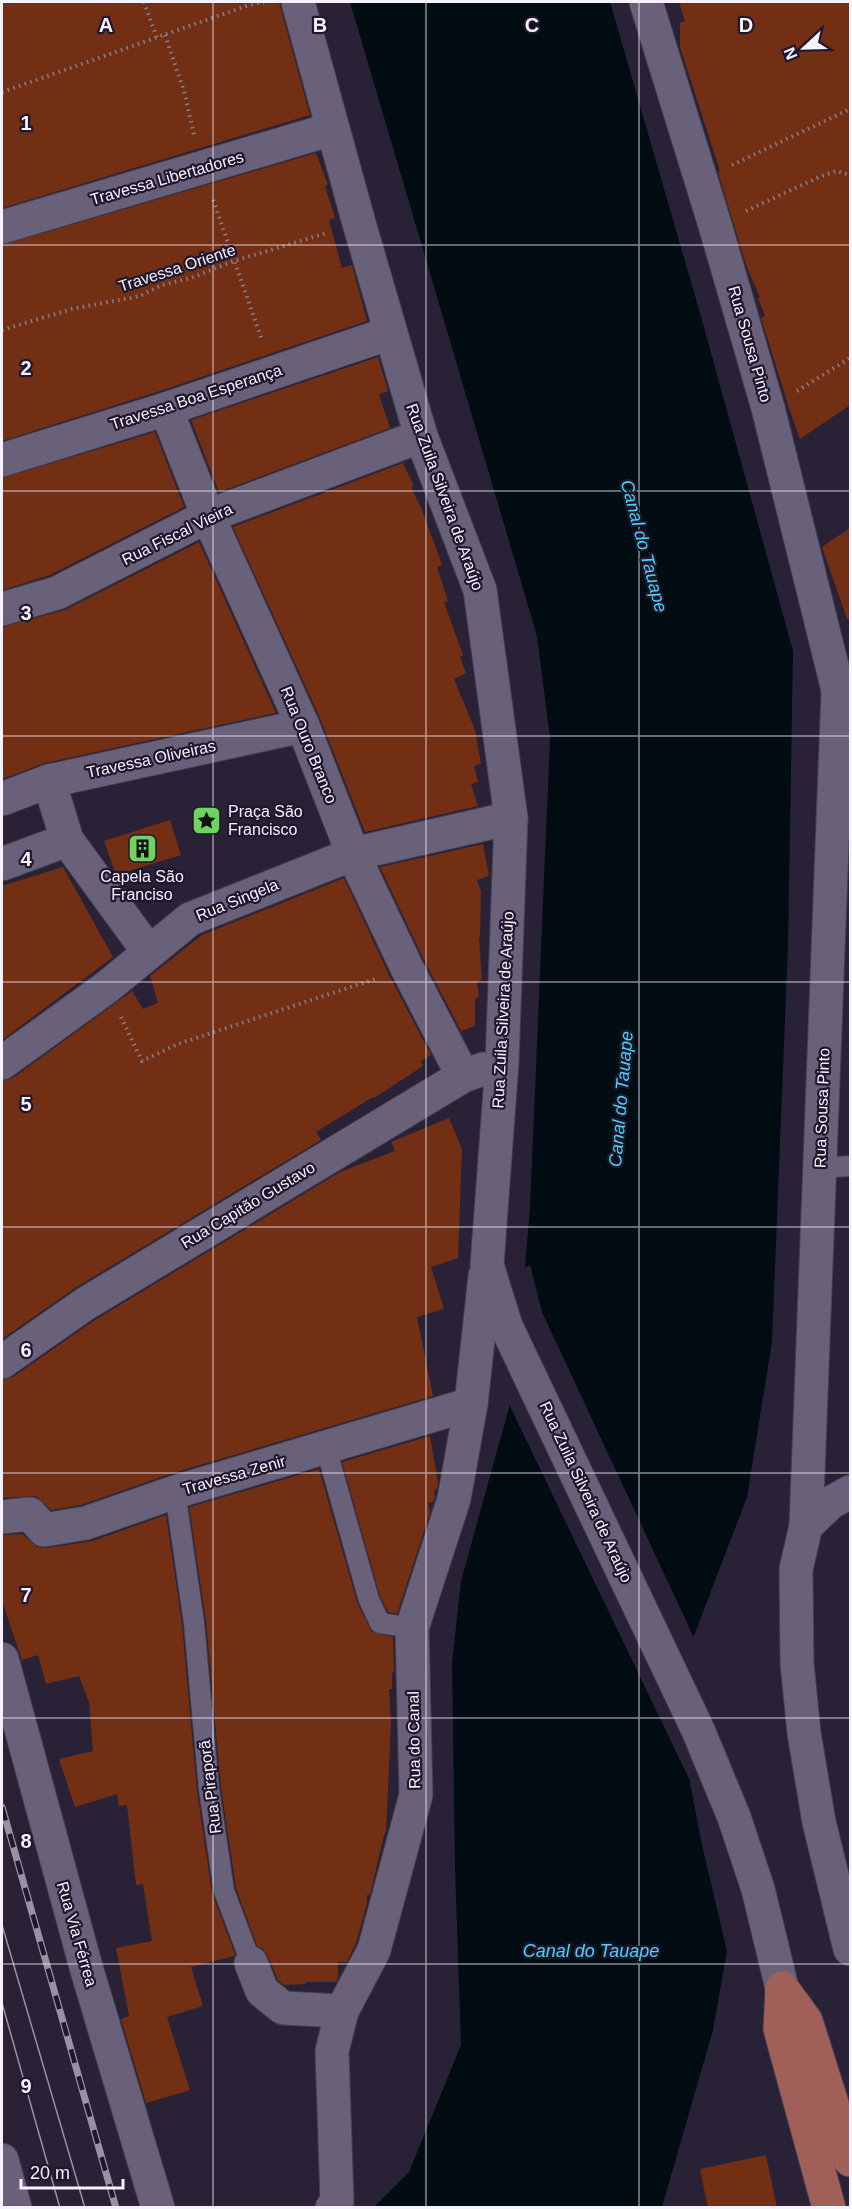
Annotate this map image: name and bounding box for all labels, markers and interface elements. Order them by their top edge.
text: A [99,14,113,36]
text: B [313,14,327,36]
text: C [525,14,539,36]
text: D [739,14,753,36]
north arrow [774,18,834,78]
text: N [781,45,801,62]
text: 1 [20,112,32,134]
street label: Travessa Libertadores [88,148,246,208]
street label: Travessa Oriente [116,241,238,295]
street label: Rua Sousa Pinto [725,284,775,404]
text: 2 [20,357,32,379]
street label: Travessa Boa Esperança [108,361,284,433]
street label: Rua Zuila Silveira de Araújo [403,401,487,593]
water label: Canal do Tauape [617,478,671,614]
street label: Rua Fiscal Vieira [119,500,235,568]
text: 3 [20,602,32,624]
street label: Rua Ouro Branco [278,684,340,806]
street label: Travessa Oliveiras [85,737,217,781]
place label: Praça São Francisco [228,803,303,838]
place icon: Praça São Francisco [191,804,223,836]
building icon: Capela São Franciso [126,832,158,864]
text: 4 [20,848,32,870]
place label: Capela São Franciso [100,868,184,903]
street label: Rua Singela [193,876,281,924]
street label: Rua Zuila Silveira de Araújo [489,911,517,1109]
water label: Canal do Tauape [605,1030,637,1168]
street label: Rua Sousa Pinto [811,1048,833,1168]
text: 5 [20,1093,32,1115]
street label: Rua Capitão Gustavo [178,1158,318,1252]
text: 6 [20,1339,32,1361]
street label: Rua Zuila Silveira de Araújo [537,1399,635,1585]
street label: Travessa Zenir [181,1452,288,1498]
text: 7 [20,1584,32,1606]
street label: Rua do Canal [405,1691,423,1789]
street label: Rua Piraporã [196,1739,224,1835]
text: 8 [20,1830,32,1852]
street label: Rua Via Férrea [54,1880,100,1988]
water label: Canal do Tauape [523,1941,659,1961]
text: 9 [20,2075,32,2097]
scale bar [21,2152,123,2190]
text: 20 m [30,2163,70,2183]

